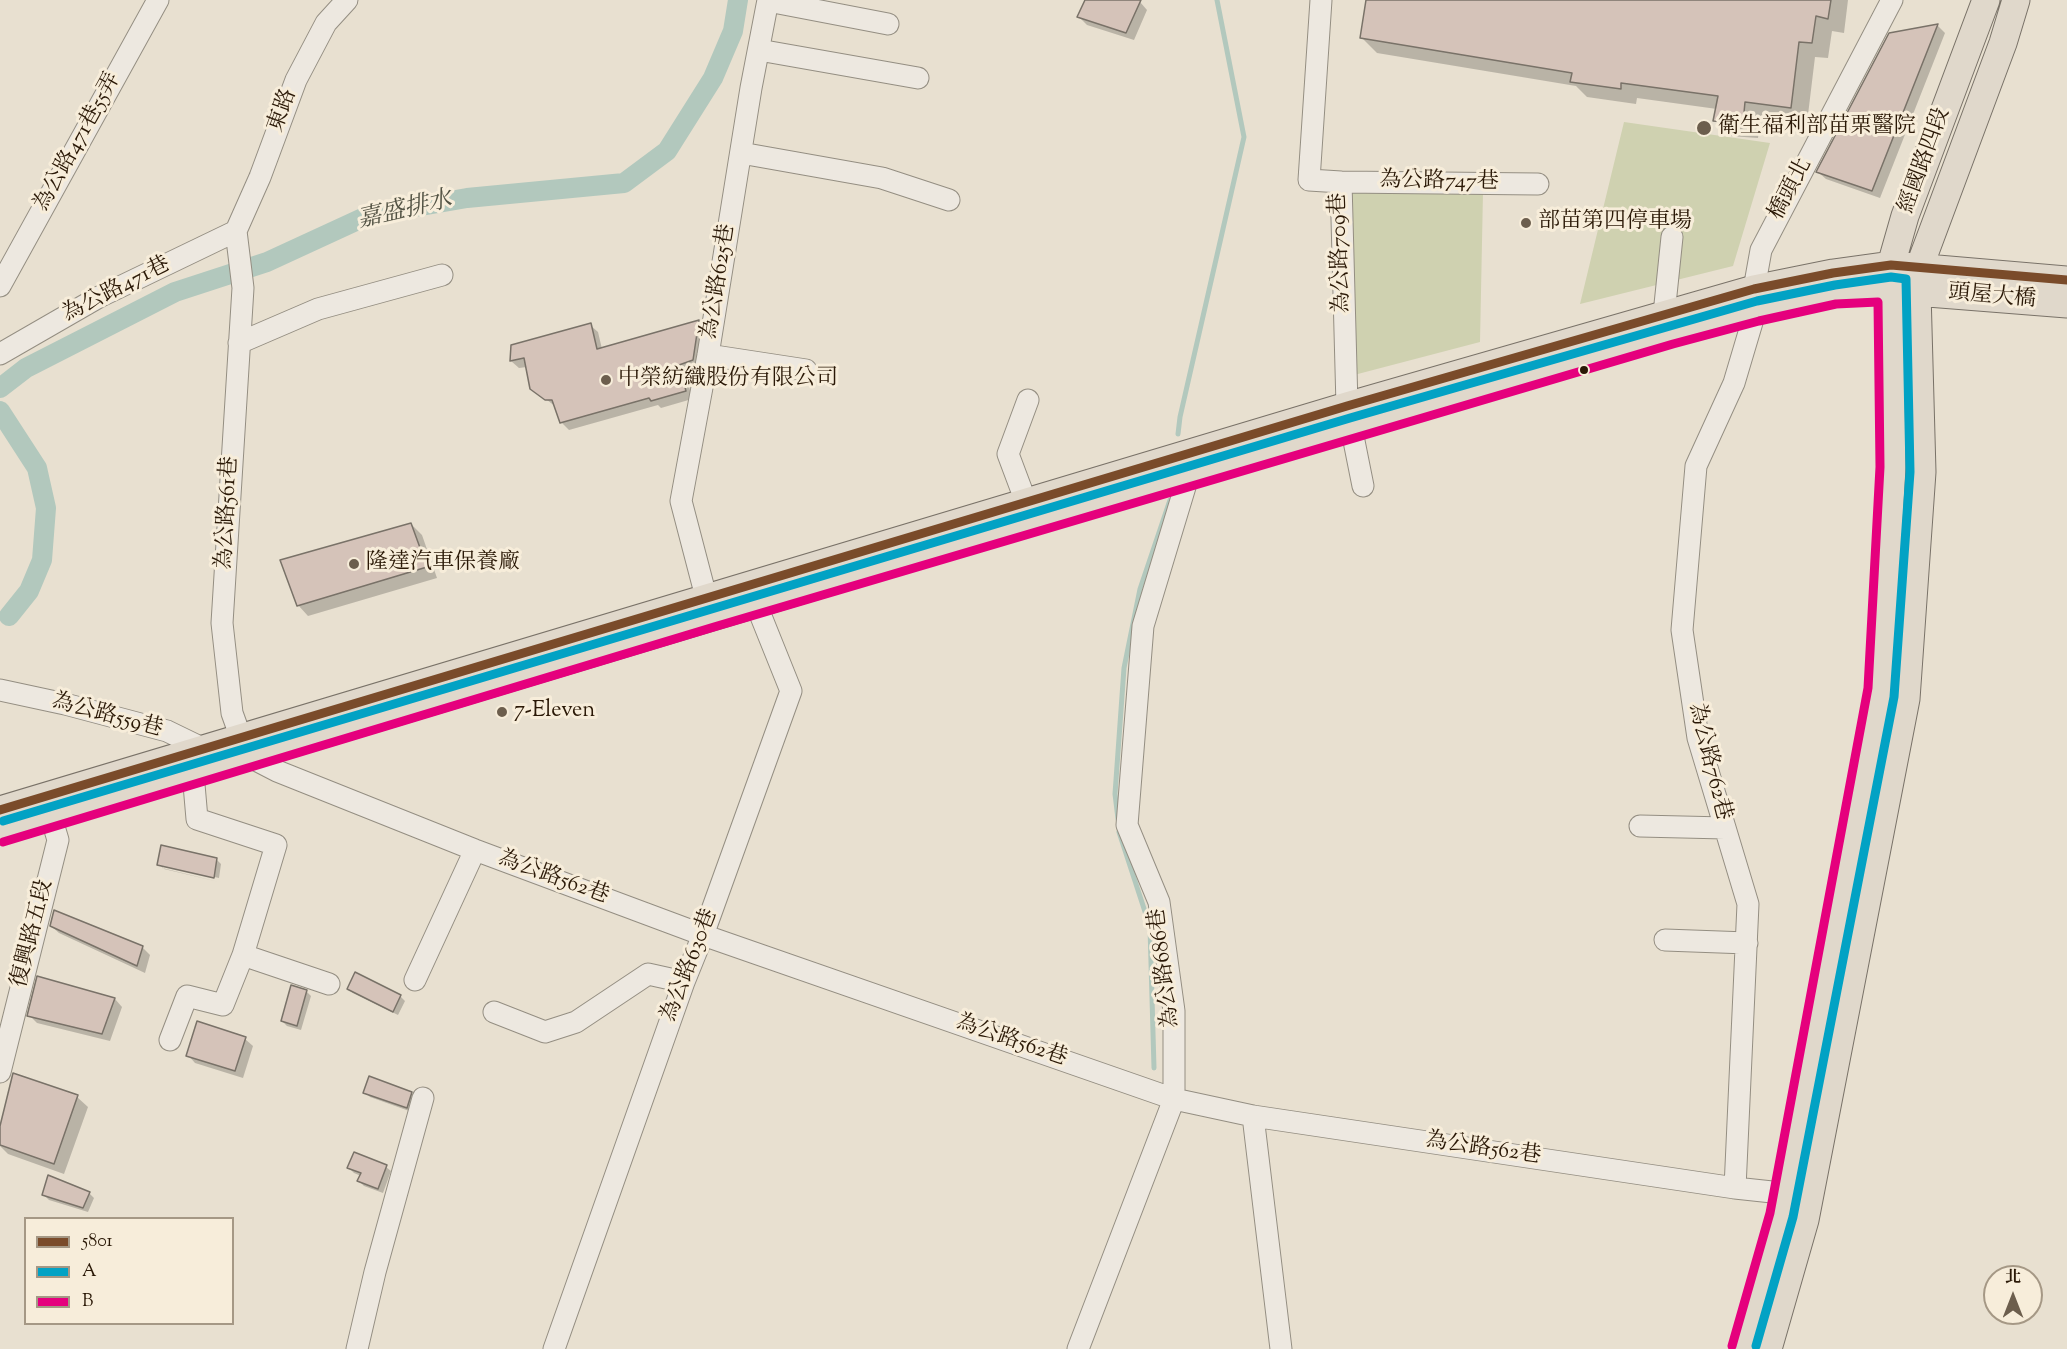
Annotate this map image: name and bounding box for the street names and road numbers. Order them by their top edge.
street label: 為公路471巷55弄 [30,69,128,217]
street label: 東路 [264,86,304,136]
street label: 經國路四段 [1895,105,1957,217]
street label: 橋頭北 [1765,155,1819,225]
street label: 為公路747巷 [1379,169,1499,197]
street label: 為公路709巷 [1327,192,1357,314]
street label: 為公路625巷 [698,222,742,342]
street label: 為公路471巷 [59,253,175,329]
street label: 頭屋大橋 [1947,281,2037,315]
street label: 為公路561巷 [213,456,245,570]
street label: 為公路559巷 [49,690,165,744]
street label: 為公路762巷 [1681,701,1735,823]
street label: 為公路562巷 [494,847,612,911]
street label: 復興路五段 [8,877,60,991]
street label: 為公路630巷 [657,906,725,1026]
street label: 為公路686巷 [1146,906,1186,1030]
street label: 為公路562巷 [952,1011,1070,1073]
street label: 為公路562巷 [1423,1129,1543,1171]

